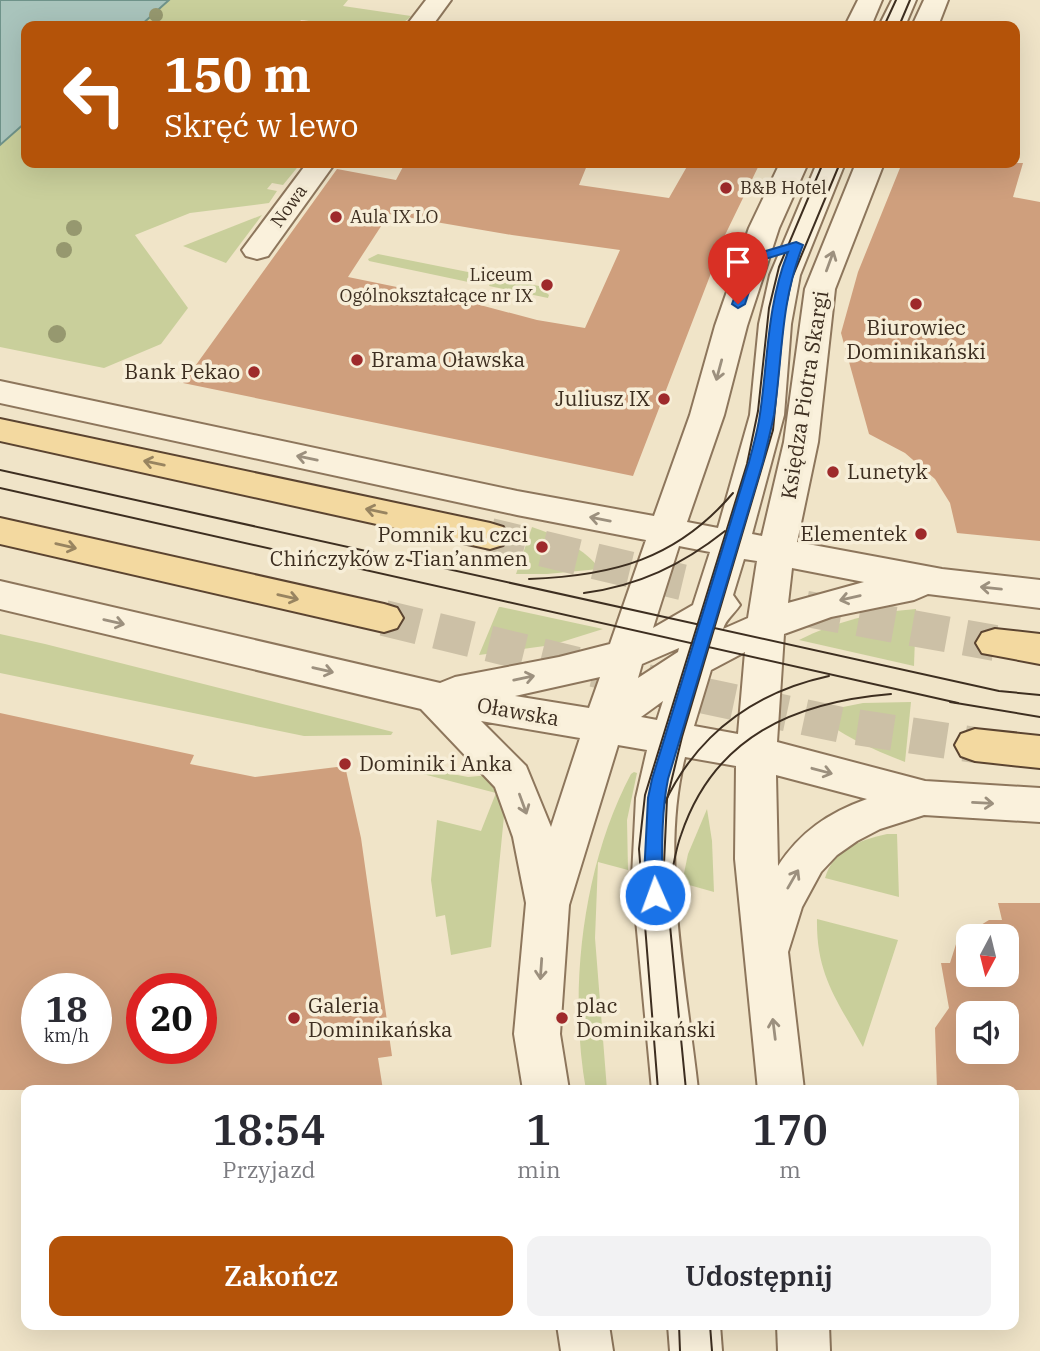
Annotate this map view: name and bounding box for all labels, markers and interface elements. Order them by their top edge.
text: 150 m [164,42,311,105]
icon: left [49,49,140,140]
text: Skręć w lewo [164,104,359,146]
place label: B&B Hotel [740,176,827,199]
street label: Nowa [265,180,312,232]
marker: B&B Hotel [718,180,734,196]
place label: Aula IX LO [350,205,438,228]
marker: Aula IX LO [328,209,344,225]
pin [708,232,768,304]
icon: arrive [719,243,757,281]
one-way arrow [825,251,837,273]
place label: Liceum Ogólnokształcące nr IX [340,263,533,307]
marker: Liceum Ogólnokształcące nr IX [539,277,555,293]
street label: Księdza Piotra Skargi [774,288,834,501]
marker: Biurowiec Dominikański [908,296,924,312]
place label: Biurowiec Dominikański [846,313,986,365]
place label: Brama Oławska [371,345,525,373]
marker: Brama Oławska [349,352,365,368]
place label: Bank Pekao [124,357,240,385]
one-way arrow [712,359,725,381]
marker: Bank Pekao [246,364,262,380]
place label: Juliusz IX [555,384,650,412]
marker: Juliusz IX [656,391,672,407]
one-way arrow [296,450,319,464]
one-way arrow [143,456,166,469]
place label: Lunetyk [847,457,929,485]
marker: Lunetyk [825,464,841,480]
one-way arrow [365,504,388,518]
one-way arrow [589,512,612,525]
place label: Elementek [800,519,908,547]
place label: Pomnik ku czci Chińczyków z Tian’anmen [270,520,528,572]
marker: Elementek [913,526,929,542]
marker: Pomnik ku czci Chińczyków z Tian’anmen [534,539,550,555]
one-way arrow [55,541,77,554]
one-way arrow [980,581,1003,594]
one-way arrow [276,591,299,604]
one-way arrow [840,592,862,605]
one-way arrow [102,616,125,629]
one-way arrow [311,664,334,678]
one-way arrow [512,671,535,685]
street label: Oławska [475,690,562,732]
place label: Dominik i Anka [359,749,513,777]
marker: Dominik i Anka [337,756,353,772]
one-way arrow [810,765,833,778]
one-way arrow [518,793,530,815]
one-way arrow [971,797,993,810]
position arrow [618,858,692,932]
one-way arrow [786,870,800,890]
north arrow [956,924,1018,987]
map controls [956,924,1019,1064]
one-way arrow [535,957,548,980]
speed limit sign: 20 [126,973,217,1064]
text: 18 [45,986,88,1032]
place label: Galeria Dominikańska [308,991,452,1043]
place label: plac Dominikański [576,991,716,1043]
button: sound [956,1001,1019,1064]
marker: Galeria Dominikańska [286,1010,302,1026]
marker: plac Dominikański [554,1010,570,1026]
one-way arrow [767,1018,780,1041]
text: km/h [44,1024,89,1047]
text: 18:54 [212,1102,326,1157]
text: 1 [526,1102,551,1157]
text: 170 [752,1102,828,1157]
text: Przyjazd [222,1154,316,1184]
text: min [517,1154,561,1184]
text: m [779,1154,801,1184]
button: Zakończ [49,1236,513,1316]
button: Udostępnij [527,1236,991,1316]

